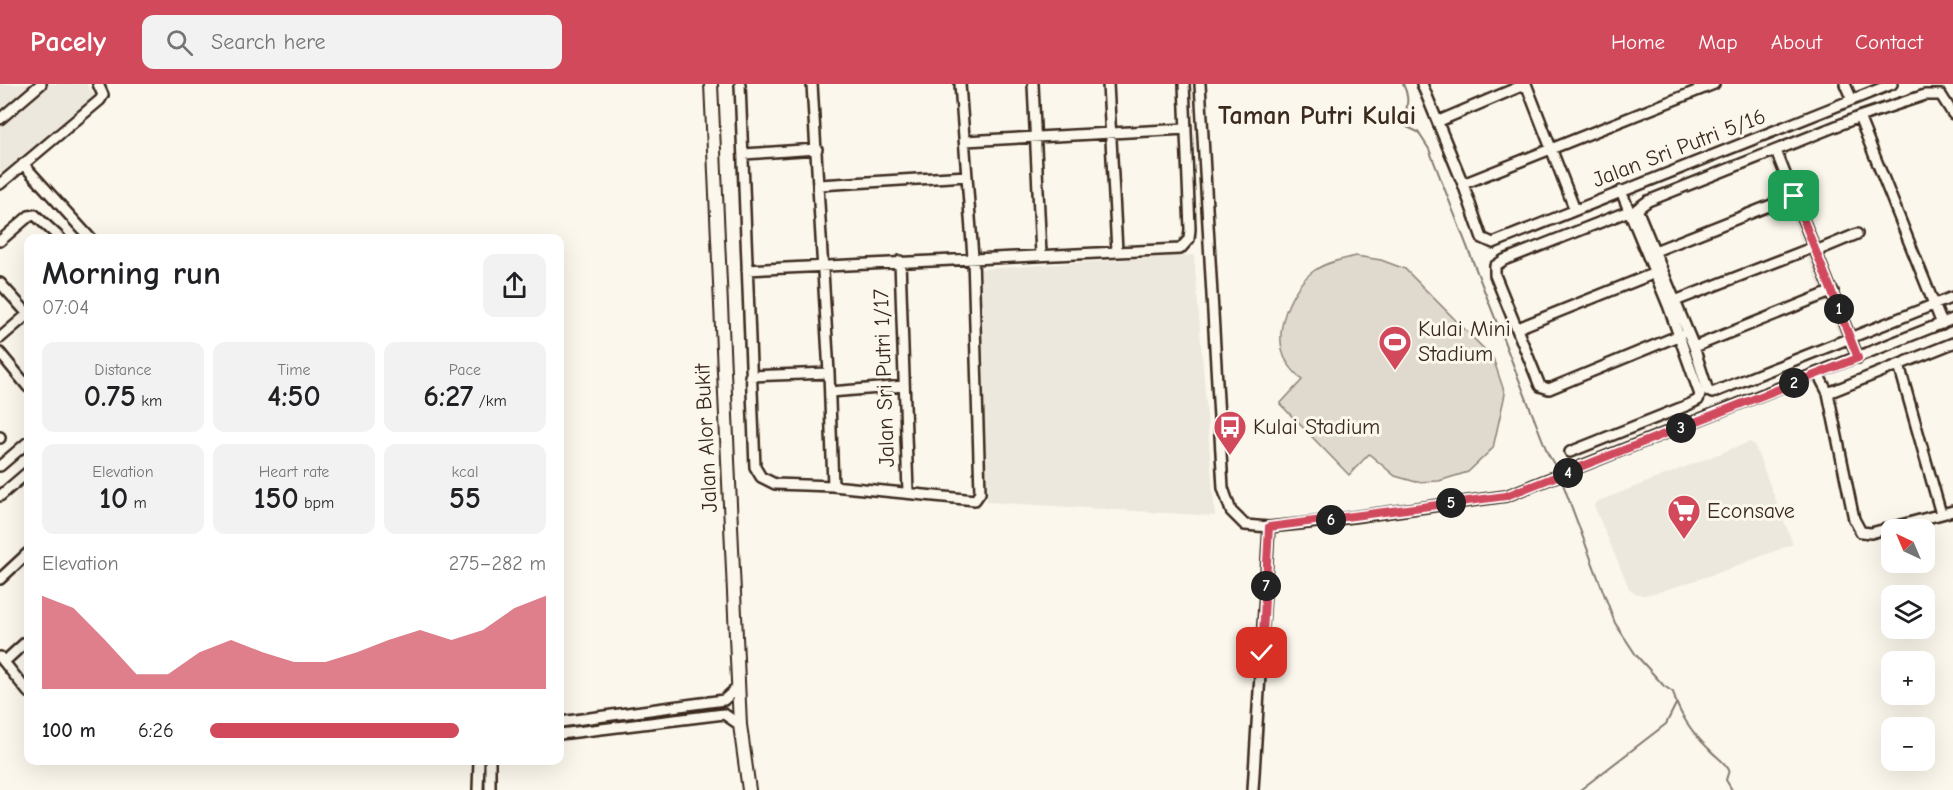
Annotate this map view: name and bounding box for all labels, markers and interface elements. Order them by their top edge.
search box [142,15,562,69]
text: Pacely [30,26,106,58]
icon: search [163,26,196,59]
text: Search here [211,29,326,55]
text: Home [1611,30,1665,54]
text: Map [1698,30,1738,54]
text: About [1771,30,1822,54]
text: Contact [1855,30,1923,54]
district label: Taman Putri Kulai [1218,101,1416,131]
street label: Jalan Sri Putri 5/16 [1589,103,1769,193]
pin [1768,170,1819,221]
icon: arrive [1777,179,1810,212]
text: Morning run [42,254,221,292]
button: share [483,254,546,317]
street label: Jalan Sri Putri 1/17 [868,288,900,468]
pin: 1 [1824,294,1854,324]
text: 07:04 [42,296,89,319]
text: 1 [1836,300,1842,318]
place label: Kulai Mini Stadium [1418,316,1511,367]
sports icon: Kulai Mini Stadium [1377,324,1413,371]
text: Distance [94,361,152,379]
text: Time [277,361,311,379]
text: Pace [449,361,481,379]
street label: Jalan Alor Bukit [689,362,723,513]
pin: 2 [1779,368,1809,398]
text: 2 [1790,374,1798,392]
text: 0.75 [84,379,136,414]
text: 4:50 [267,379,321,414]
text: 6:27 [423,379,473,414]
text: km [136,392,162,410]
text: /km [473,392,507,410]
bus stop icon: Kulai Stadium [1212,409,1248,456]
pin: 3 [1666,413,1696,443]
place label: Kulai Stadium [1253,414,1380,440]
text: 3 [1677,419,1685,437]
pin: 4 [1553,458,1583,488]
text: Elevation [92,463,154,481]
text: Heart rate [259,463,329,481]
text: kcal [452,463,478,481]
text: 4 [1564,464,1572,482]
text: 10 [99,481,128,516]
text: 150 [254,481,299,516]
text: 55 [449,481,481,516]
pin: 5 [1436,488,1466,518]
supermarket icon: Econsave [1666,493,1702,540]
text: m [128,494,147,512]
text: bpm [299,494,334,512]
text: 5 [1447,494,1455,512]
place label: Econsave [1707,498,1795,524]
pin: 6 [1316,505,1346,535]
text: 6 [1327,511,1335,529]
north arrow [1881,519,1935,573]
map controls [1881,519,1935,771]
text: Elevation [42,552,119,575]
text: 275–282 m [449,552,546,575]
pin: 7 [1251,571,1281,601]
text: 7 [1262,577,1270,595]
button: layers [1881,585,1935,639]
pin [1236,627,1287,678]
icon: check [1245,636,1278,669]
button: + [1881,651,1935,705]
button: − [1881,717,1935,771]
text: 100 m [42,719,96,742]
text: 6:26 [138,719,174,742]

